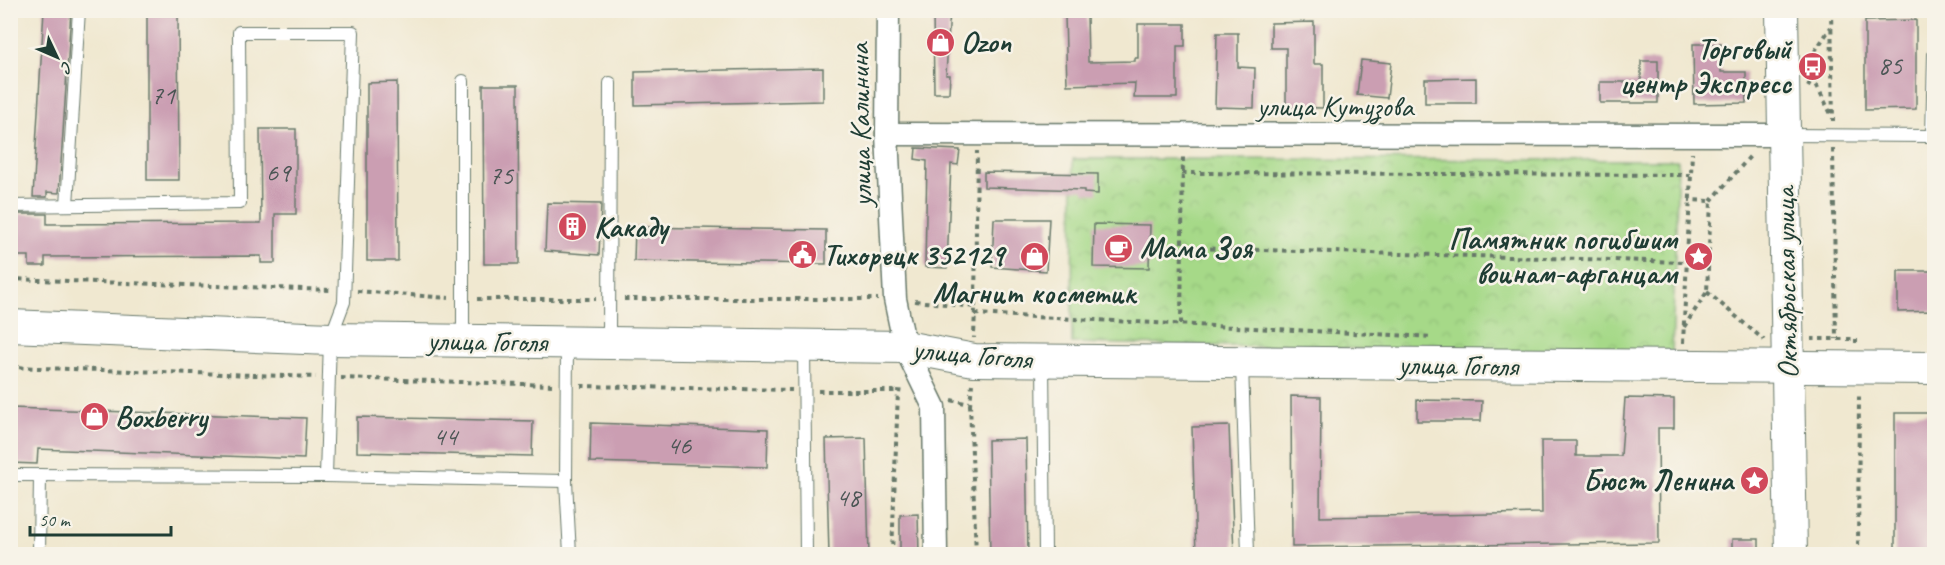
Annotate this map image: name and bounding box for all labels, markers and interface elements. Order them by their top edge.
place label: Ozon [961,23,1012,61]
shop icon: Ozon [924,26,956,58]
north arrow [27,27,87,87]
place label: Торговый центр Экспресс [1620,30,1793,102]
street label: улица Калинина [840,41,880,209]
house number: 85 [1878,48,1904,82]
bus stop icon: Торговый центр Экспресс [1796,50,1828,82]
text: С [56,57,77,78]
house number: 71 [151,78,177,112]
street label: улица Кутузова [1255,87,1415,125]
house number: 69 [266,155,292,189]
house number: 75 [489,158,515,192]
street label: Октябрьская улица [1765,184,1807,379]
place label: Какаду [594,208,670,246]
building icon: Какаду [557,211,589,243]
place label: Памятник погибшим воинам-афганцам [1449,220,1679,292]
place label: Мама Зоя [1140,229,1254,267]
cafe icon: Мама Зоя [1103,232,1135,264]
place label: Тихорецк 352129 [823,236,1008,274]
public building icon: Тихорецк 352129 [786,239,818,271]
shop icon: Магнит косметик [1018,240,1050,272]
place icon: Памятник погибшим воинам-афганцам [1682,240,1714,272]
place label: Магнит косметик [932,274,1138,312]
street label: улица Гоголя [425,321,550,361]
street label: улица Гоголя [909,330,1036,378]
street label: улица Гоголя [1396,345,1521,385]
place label: Boxberry [115,398,210,437]
shop icon: Boxberry [78,401,110,433]
house number: 44 [433,419,460,453]
house number: 46 [667,428,692,462]
place label: Бюст Ленина [1583,461,1736,499]
place icon: Бюст Ленина [1738,464,1770,496]
house number: 48 [836,480,863,514]
scale bar [30,499,171,537]
text: 50 m [39,509,72,531]

